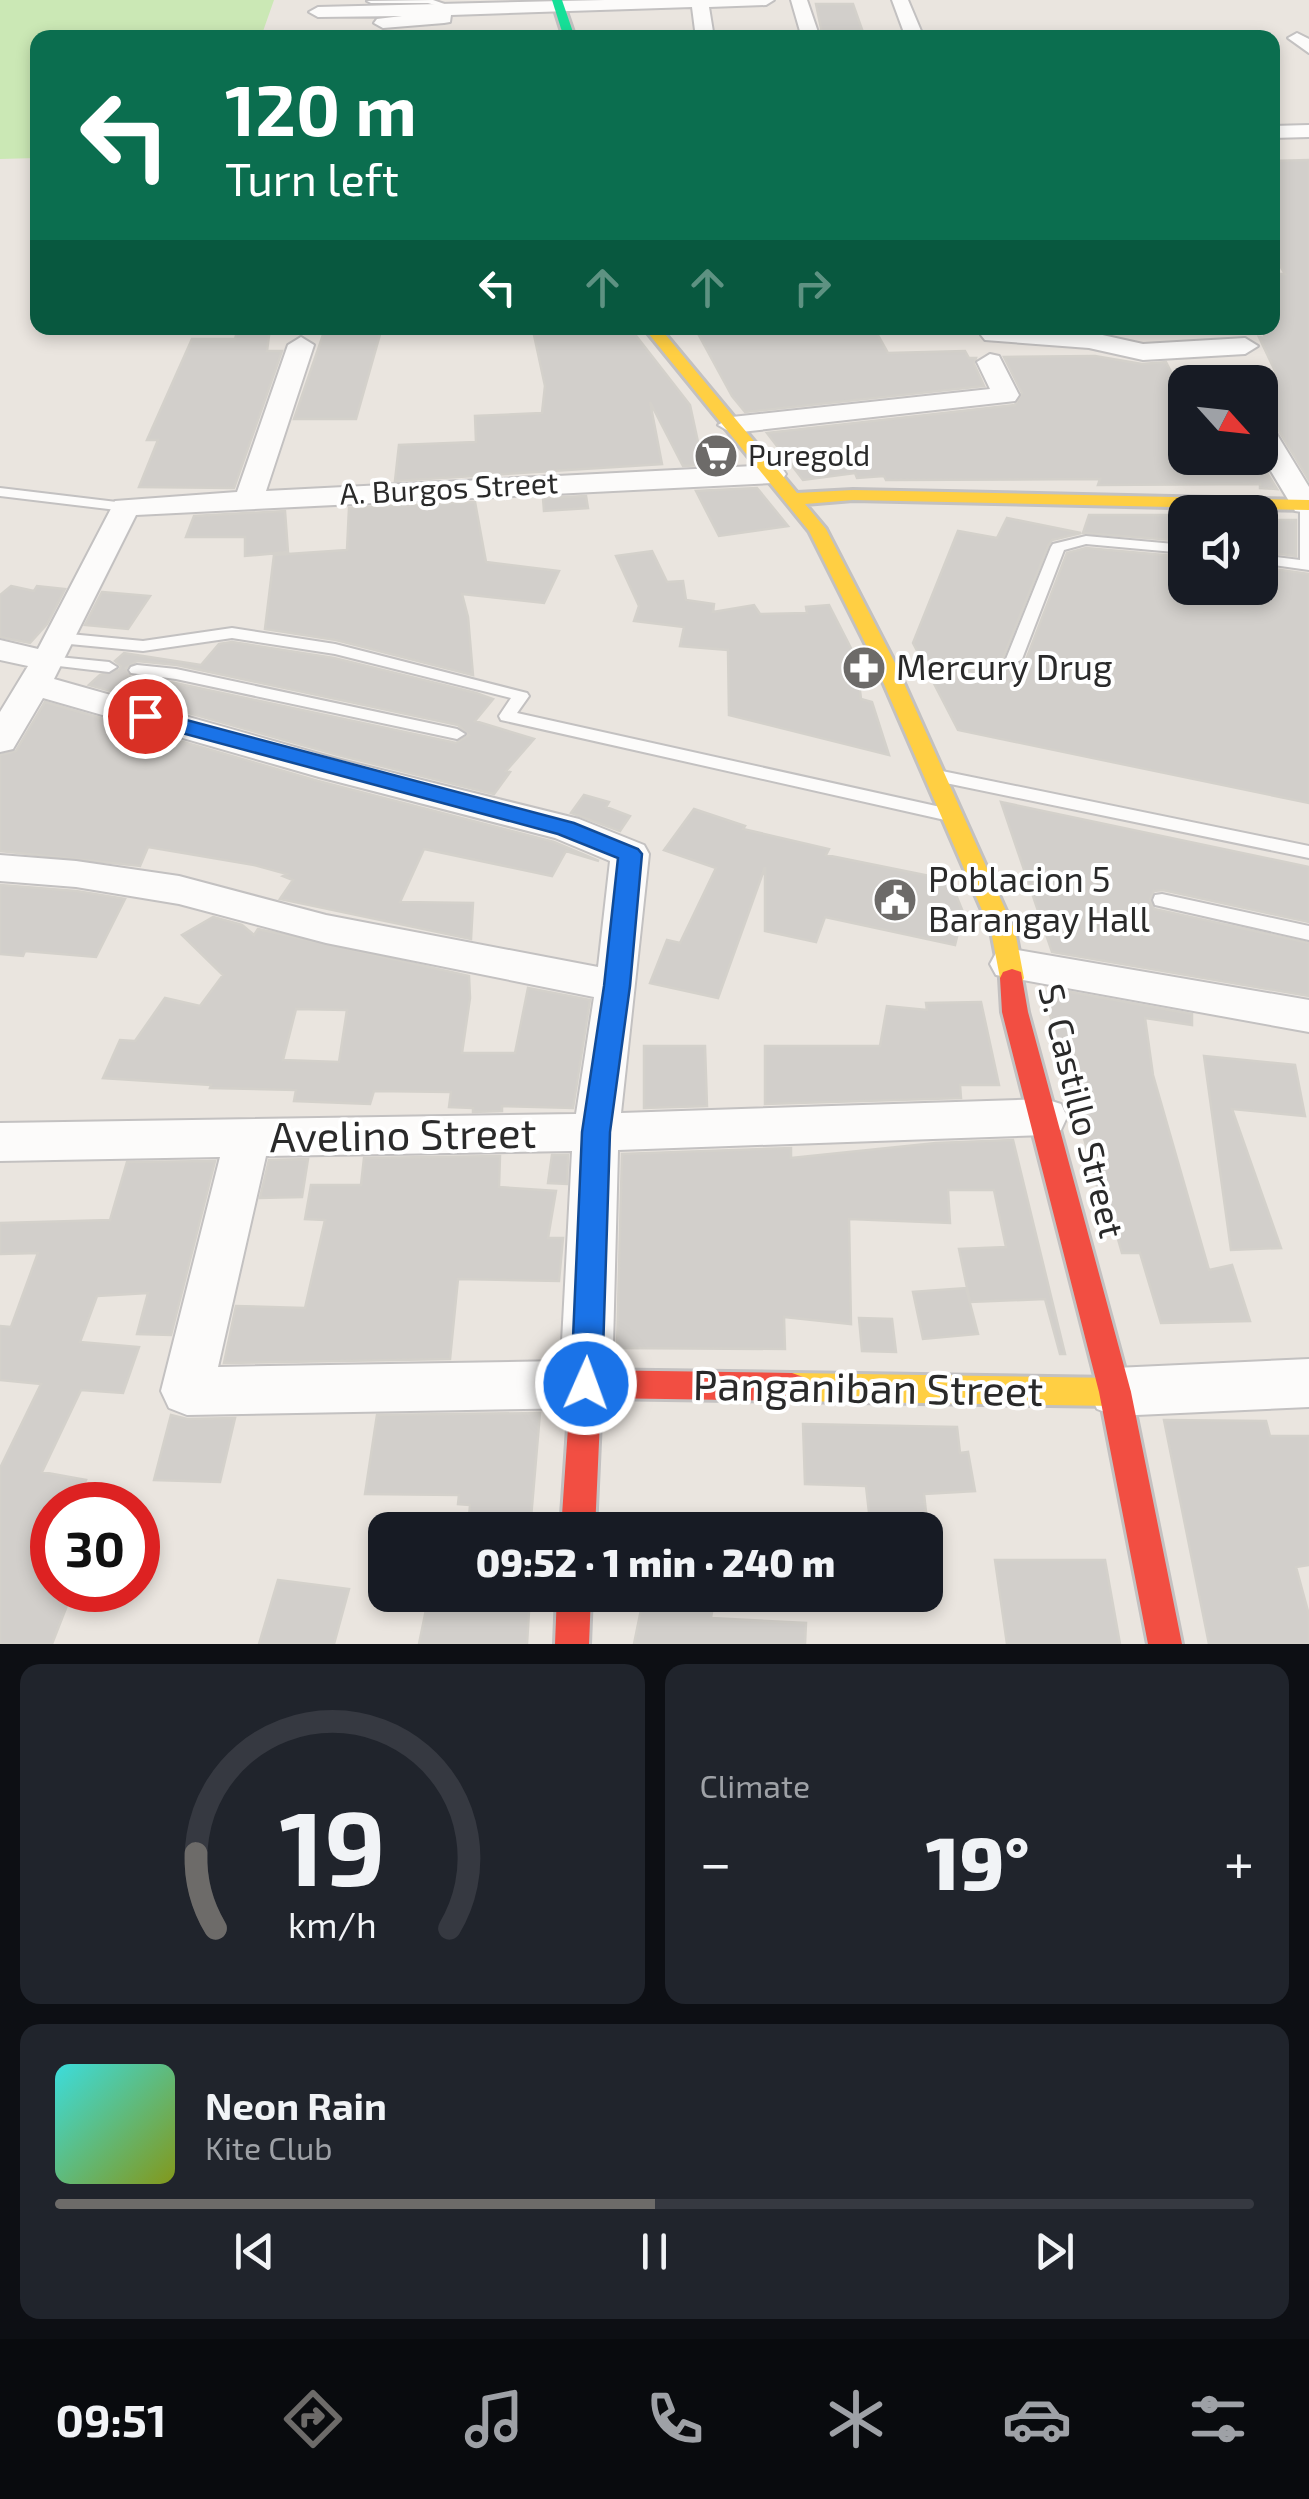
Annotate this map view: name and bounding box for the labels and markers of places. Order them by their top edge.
supermarket icon: Puregold [693,433,739,479]
place label: Puregold [748,436,870,472]
pharmacy icon: Mercury Drug [841,645,887,691]
place label: Mercury Drug [896,645,1112,687]
pin [103,674,188,759]
place label: Poblacion 5 Barangay Hall [928,857,1151,939]
public building icon: Poblacion 5 Barangay Hall [872,877,918,923]

